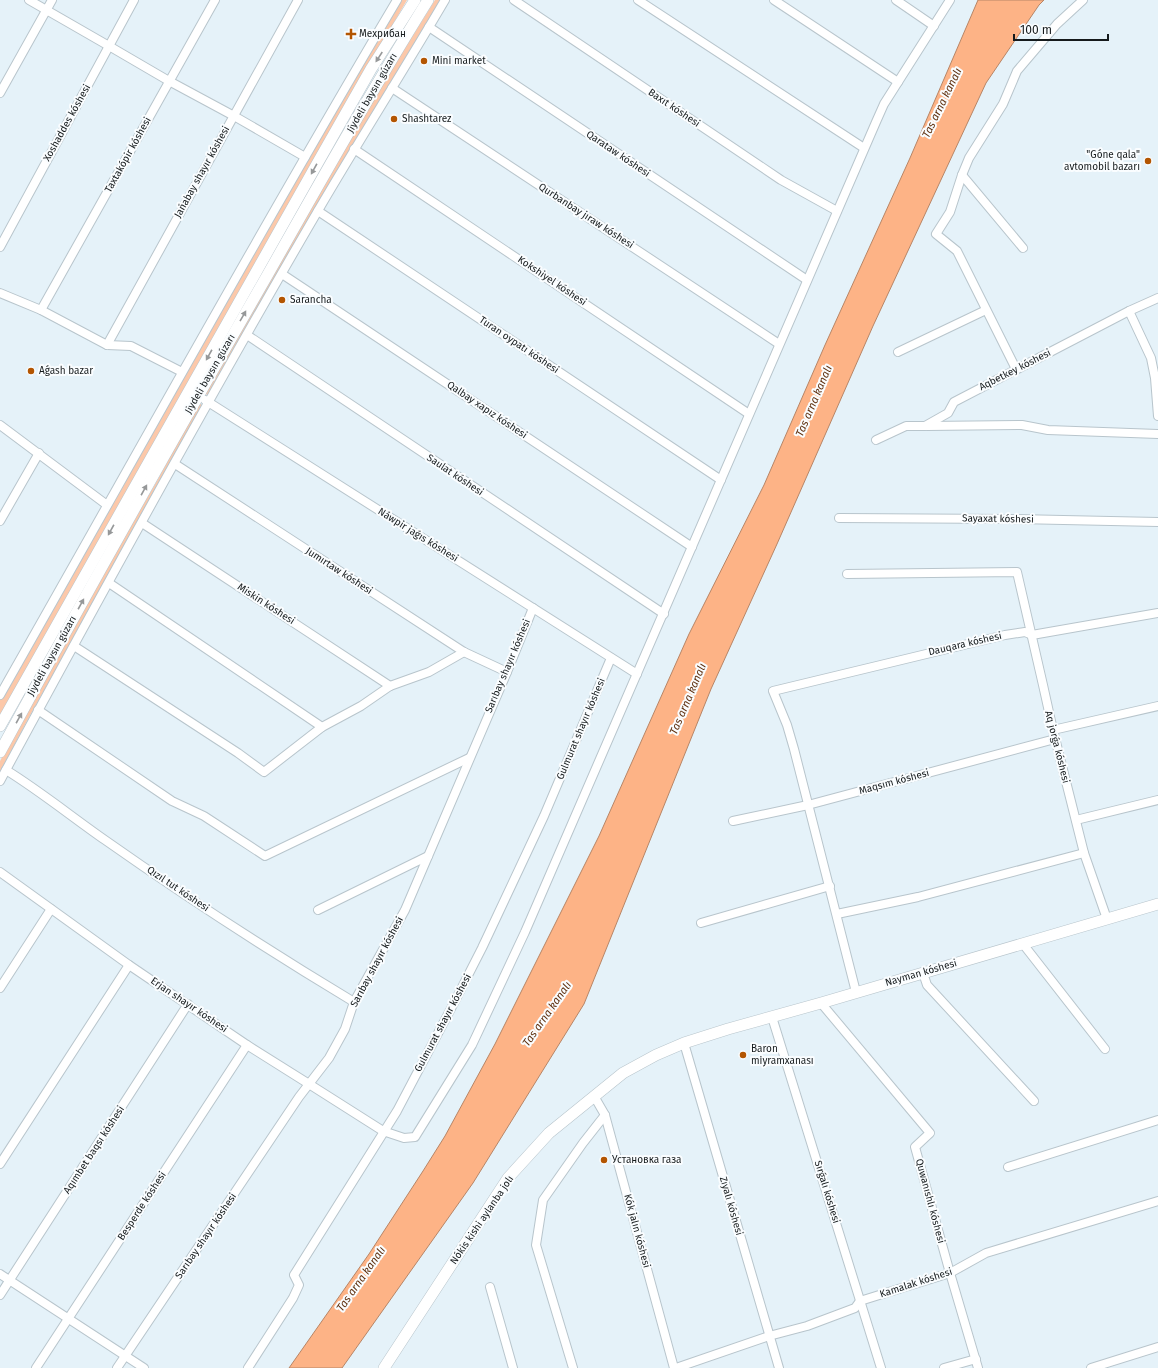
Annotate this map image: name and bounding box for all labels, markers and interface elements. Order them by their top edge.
scale bar [1014,16,1108,42]
text: 100 m [1020,23,1052,37]
place label: Мехрибан [359,28,406,40]
marker: Мехрибан [346,29,356,39]
street label: Jiydeli baysın gúzarı [343,51,400,135]
one-way arrow [375,51,383,62]
place label: Mini market [432,55,486,67]
marker: Mini market [419,56,429,66]
water label: Tas arna kanalı [919,66,965,140]
street label: Xoshaddes kóshesi [41,82,93,164]
street label: Baxıt kóshesi [646,86,702,130]
place label: Shashtarez [402,113,452,125]
marker: Shashtarez [389,114,399,124]
street label: Taxtakópir kóshesi [102,115,154,195]
street label: Jańabay shayır kóshesi [171,123,232,220]
street label: Qarataw kóshesi [584,128,652,180]
place label: "Góne qala" avtomobil bazarı [1064,149,1140,173]
marker: "Góne qala" avtomobil bazarı [1143,156,1153,166]
one-way arrow [310,163,317,175]
street label: Qurbanbay jıraw kóshesi [536,181,636,251]
street label: Kokshiyel kóshesi [515,254,589,309]
place label: Sarancha [290,294,332,306]
marker: Sarancha [277,295,287,305]
one-way arrow [240,310,247,322]
street label: Turan oypatı kóshesi [477,314,561,376]
street label: Jiydeli baysın gúzarı [181,332,238,416]
street label: Aqbetkey kóshesi [977,347,1053,393]
one-way arrow [205,349,212,361]
water label: Tas arna kanalı [793,363,835,439]
place label: Aǵash bazar [39,365,93,377]
marker: Aǵash bazar [26,366,36,376]
street label: Qalbay xapız kóshesi [445,379,529,441]
street label: Saulat kóshesi [424,452,486,498]
one-way arrow [141,484,148,496]
street label: Náwpir jaǵıs kóshesi [376,505,461,565]
street label: Sayaxat kóshesi [962,512,1034,526]
one-way arrow [107,524,114,536]
street label: Jumırtaw kóshesi [303,545,375,597]
street label: Miskin kóshesi [235,581,297,627]
one-way arrow [77,598,84,609]
street label: Jiydeli baysın gúzarı [24,613,79,698]
street label: Sarıbay shayır kóshesi [483,617,533,715]
street label: Dauqara kóshesi [927,630,1003,658]
water label: Tas arna kanalı [667,661,709,737]
street label: Gulmurat shayır kóshesi [554,676,608,782]
street label: Aq jorǵa kóshesi [1042,710,1072,785]
one-way arrow [15,712,22,724]
street label: Maqsım kóshesi [858,767,931,797]
street label: Qızıl tut kóshesi [145,864,212,914]
street label: Sarıbay shayır kóshesi [348,915,406,1009]
street label: Nayman kóshesi [884,957,958,989]
street label: Gulmurat shayır kóshesi [412,972,474,1074]
street label: Erjan shayır kóshesi [148,975,230,1035]
water label: Tas arna kanalı [520,979,574,1049]
place label: Baron miyramxanası [751,1043,814,1067]
marker: Baron miyramxanası [738,1050,748,1060]
street label: Aqımbet baqsı kóshesi [61,1104,127,1196]
place label: Установка газа [612,1154,682,1166]
marker: Установка газа [599,1155,609,1165]
street label: Quwanıshlı kóshesi [913,1157,947,1245]
street label: Sırǵalı kóshesi [812,1159,842,1225]
street label: Besperde kóshesi [115,1169,169,1243]
street label: Nókis kishi aylanba jolı [448,1173,516,1267]
street label: Zıyalı kóshesi [717,1175,745,1237]
street label: Sarıbay shayır kóshesi [173,1191,239,1281]
street label: Kók jalın kóshesi [621,1193,653,1269]
water label: Tas arna kanalı [334,1244,388,1314]
street label: Kamalak kóshesi [878,1266,954,1300]

